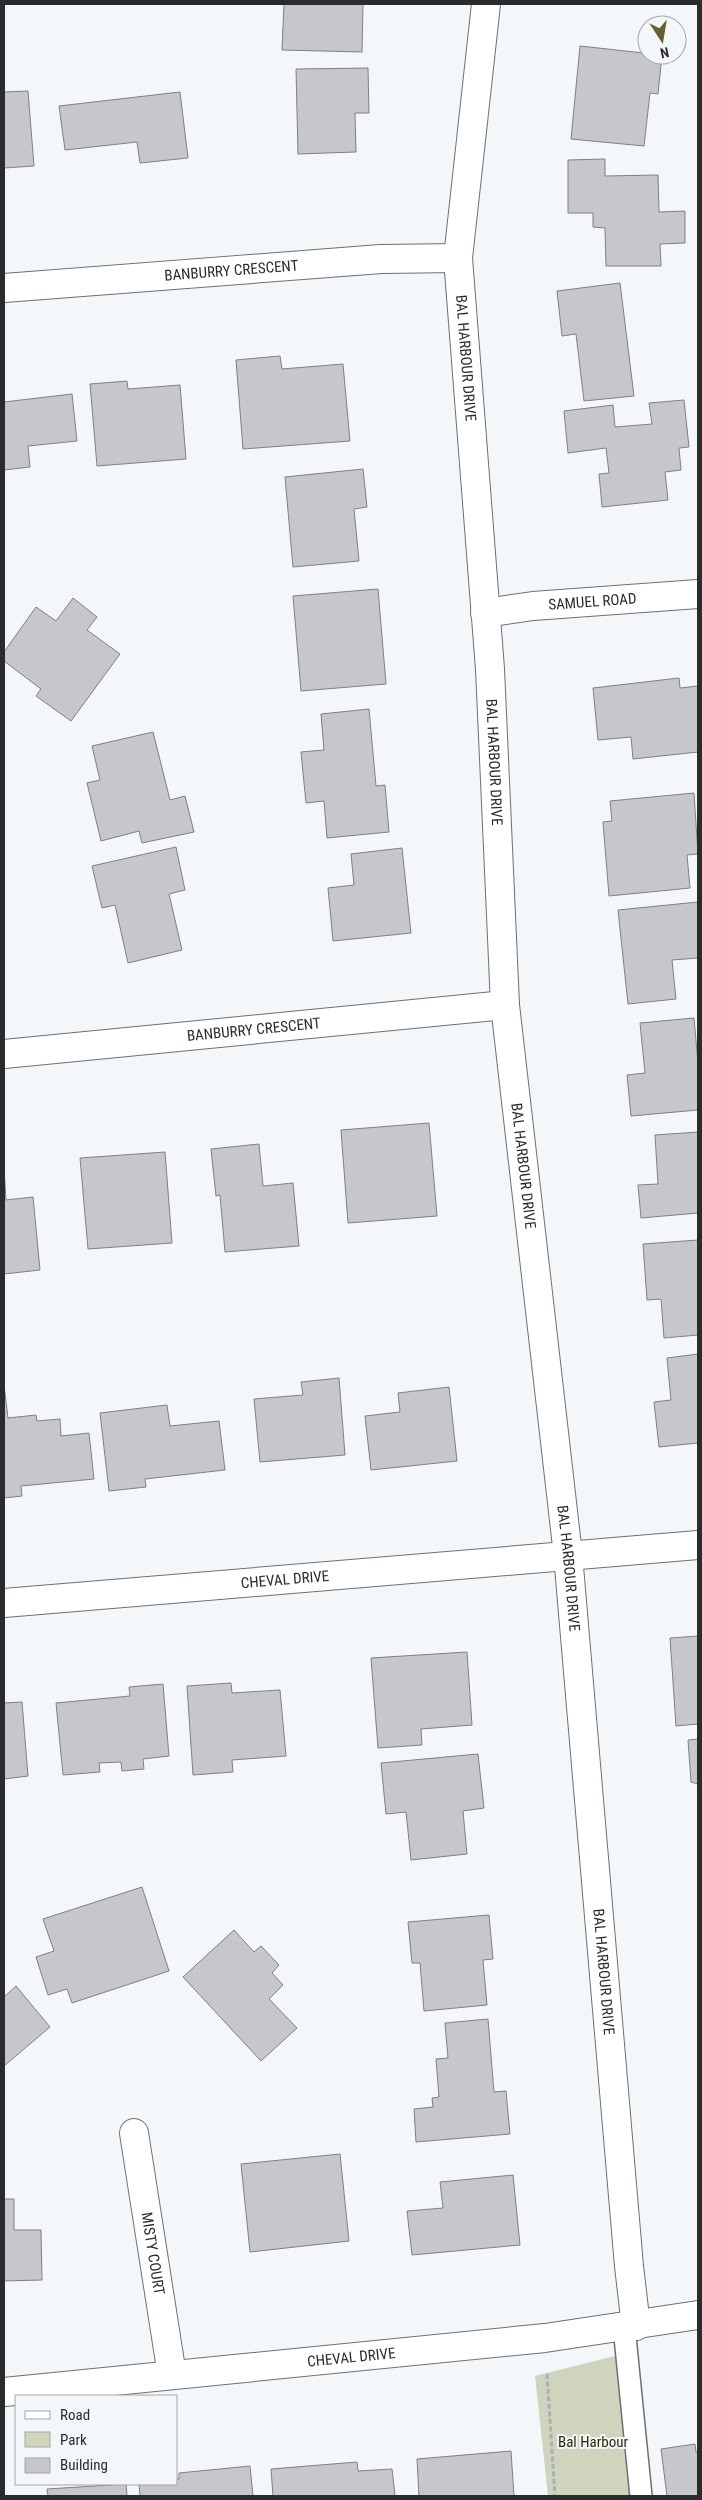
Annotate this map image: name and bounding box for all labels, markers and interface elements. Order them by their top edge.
north arrow [637,15,687,65]
text: N [659,44,671,61]
street label: BANBURRY CRESCENT [164,256,299,285]
street label: BAL HARBOUR DRIVE [452,294,480,422]
street label: SAMUEL ROAD [548,590,637,614]
street label: BAL HARBOUR DRIVE [482,698,506,826]
street label: BANBURRY CRESCENT [186,1014,322,1045]
street label: BAL HARBOUR DRIVE [507,1102,540,1230]
street label: BAL HARBOUR DRIVE [553,1504,584,1632]
street label: CHEVAL DRIVE [240,1567,330,1592]
street label: BAL HARBOUR DRIVE [589,1908,618,2036]
street label: MISTY COURT [138,2211,168,2296]
street label: CHEVAL DRIVE [306,2344,396,2371]
legend [15,2395,178,2485]
text: Road [60,2406,90,2424]
text: Park [60,2431,87,2449]
park label: Bal Harbour [558,2433,628,2451]
text: Building [60,2456,108,2474]

